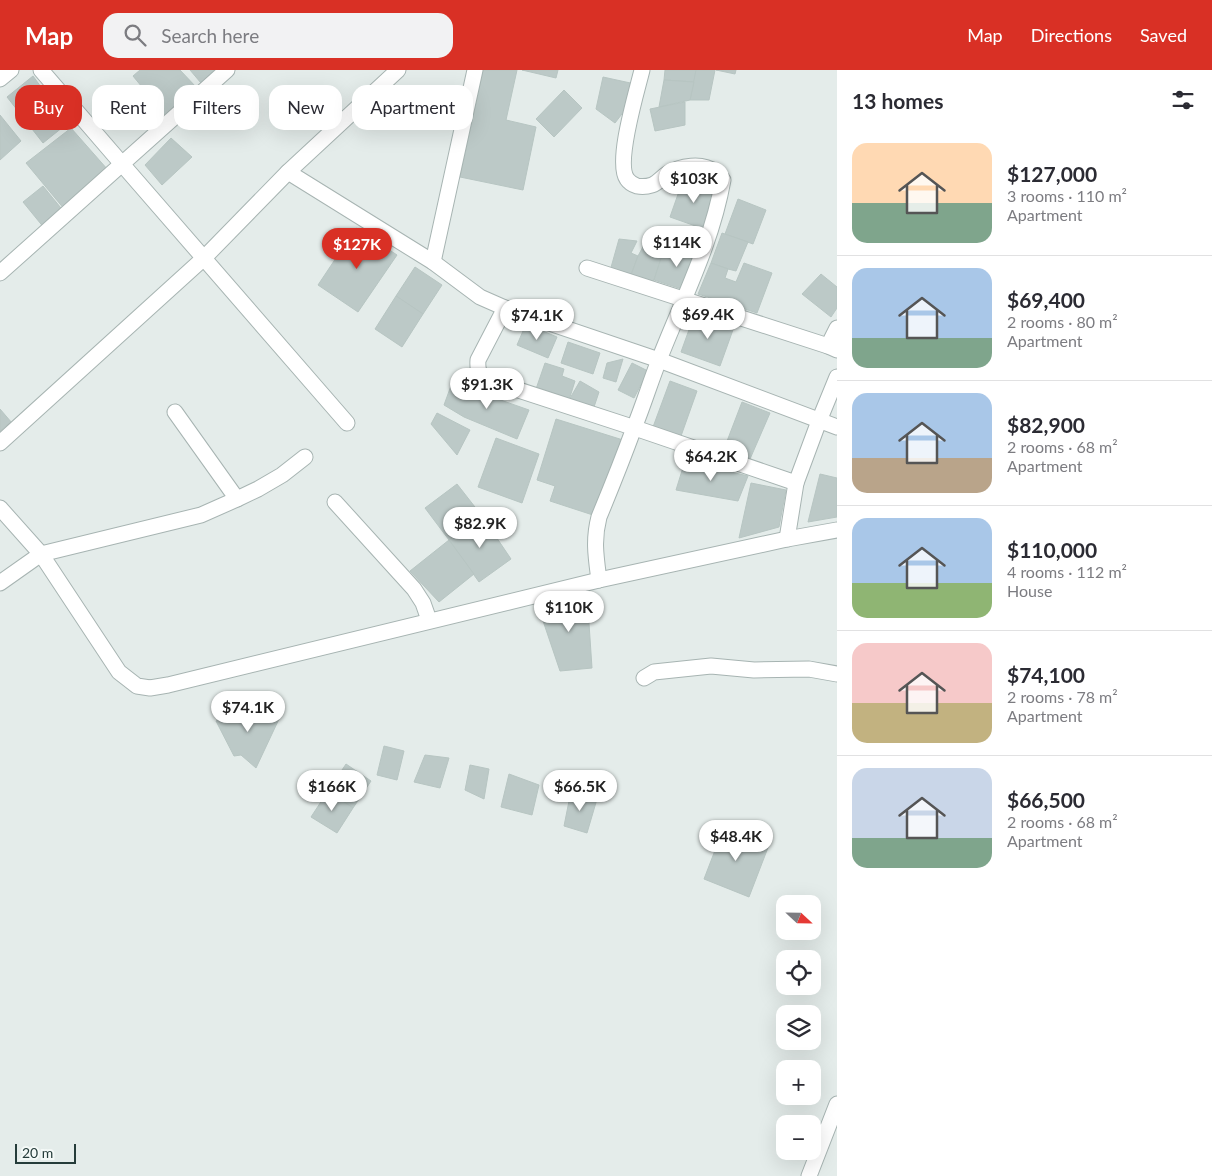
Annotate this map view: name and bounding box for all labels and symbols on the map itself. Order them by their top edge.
pin: $103K [659,162,729,204]
pin: $114K [642,226,712,268]
pin: $127K [322,228,392,270]
pin: $74.1K [496,298,578,341]
pin: $69.4K [667,298,749,340]
pin: $91.3K [446,368,528,410]
pin: $64.2K [670,440,752,482]
pin: $82.9K [439,506,521,549]
pin: $110K [534,590,604,633]
pin: $74.1K [207,690,289,733]
pin: $166K [297,770,367,812]
pin: $66.5K [539,770,621,812]
pin: $48.4K [695,820,777,862]
north arrow [776,895,821,940]
scale bar [15,1141,76,1164]

